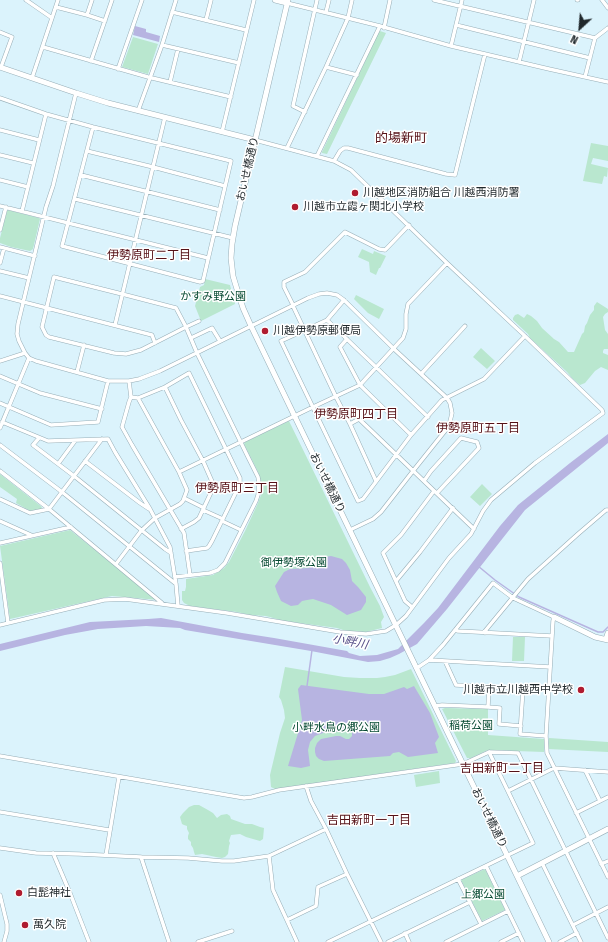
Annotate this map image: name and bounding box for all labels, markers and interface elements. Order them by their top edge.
north arrow [560,8,600,48]
text: N [569,32,580,47]
district label: 的場新町 [375,130,427,146]
street label: おいせ橋通り [234,135,262,203]
place label: 川越地区消防組合 川越西消防署 [363,186,520,200]
marker: 川越地区消防組合 川越西消防署 [350,188,360,198]
place label: 川越市立霞ヶ関北小学校 [303,200,424,214]
marker: 川越市立霞ヶ関北小学校 [290,202,300,212]
district label: 伊勢原町二丁目 [107,249,191,263]
park label: かすみ野公園 [180,290,246,304]
place label: 川越伊勢原郵便局 [273,324,361,338]
marker: 川越伊勢原郵便局 [260,326,270,336]
district label: 伊勢原町四丁目 [314,408,398,422]
district label: 伊勢原町五丁目 [436,422,520,436]
street label: おいせ橋通り [307,450,347,516]
district label: 伊勢原町三丁目 [195,482,279,496]
park label: 御伊勢塚公園 [261,556,327,570]
water label: 小畔川 [331,631,369,653]
place label: 川越市立川越西中学校 [463,683,573,697]
marker: 川越市立川越西中学校 [576,685,586,695]
park label: 稲荷公園 [449,719,493,733]
park label: 小畔水鳥の郷公園 [292,721,380,735]
district label: 吉田新町二丁目 [460,762,544,776]
street label: おいせ橋通り [469,785,509,851]
district label: 吉田新町一丁目 [327,814,411,828]
place label: 白髭神社 [27,886,71,900]
marker: 白髭神社 [14,888,24,898]
park label: 上郷公園 [461,888,505,902]
place label: 萬久院 [33,918,66,932]
marker: 萬久院 [20,920,30,930]

